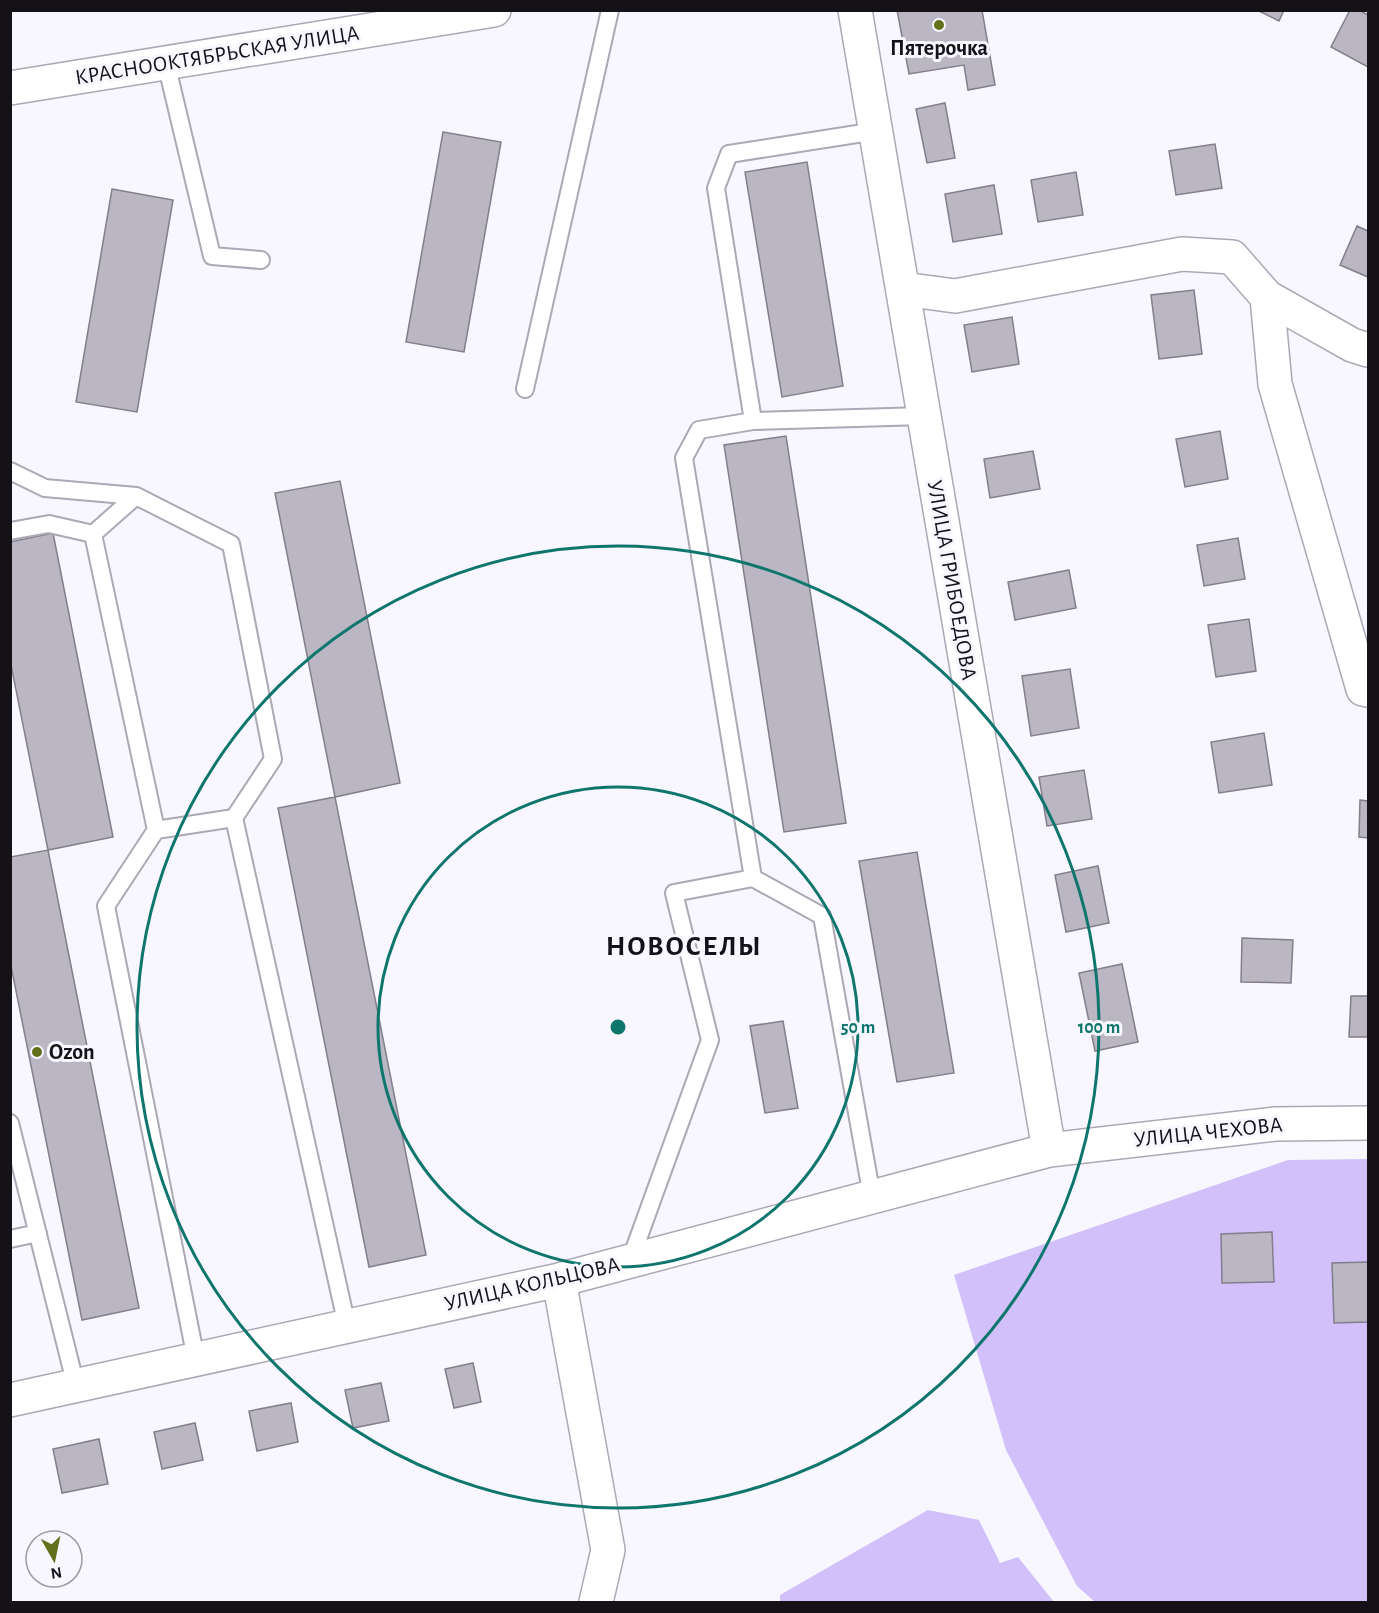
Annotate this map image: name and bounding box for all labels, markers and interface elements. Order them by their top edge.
marker: Пятерочка [932,18,946,32]
street label: КРАСНООКТЯБРЬСКАЯ УЛИЦА [73,22,361,88]
place label: Пятерочка [890,37,988,59]
street label: УЛИЦА ГРИБОЕДОВА [924,478,980,682]
district label: НОВОСЕЛЫ [606,933,762,961]
centre of rings [608,1017,628,1037]
text: 50 m [841,1019,875,1037]
text: 100 m [1078,1019,1120,1037]
place label: Ozon [49,1041,95,1063]
marker: Ozon [30,1045,44,1059]
street label: УЛИЦА ЧЕХОВА [1133,1113,1284,1151]
street label: УЛИЦА КОЛЬЦОВА [442,1253,622,1315]
north arrow [24,1529,84,1589]
text: N [49,1564,63,1582]

